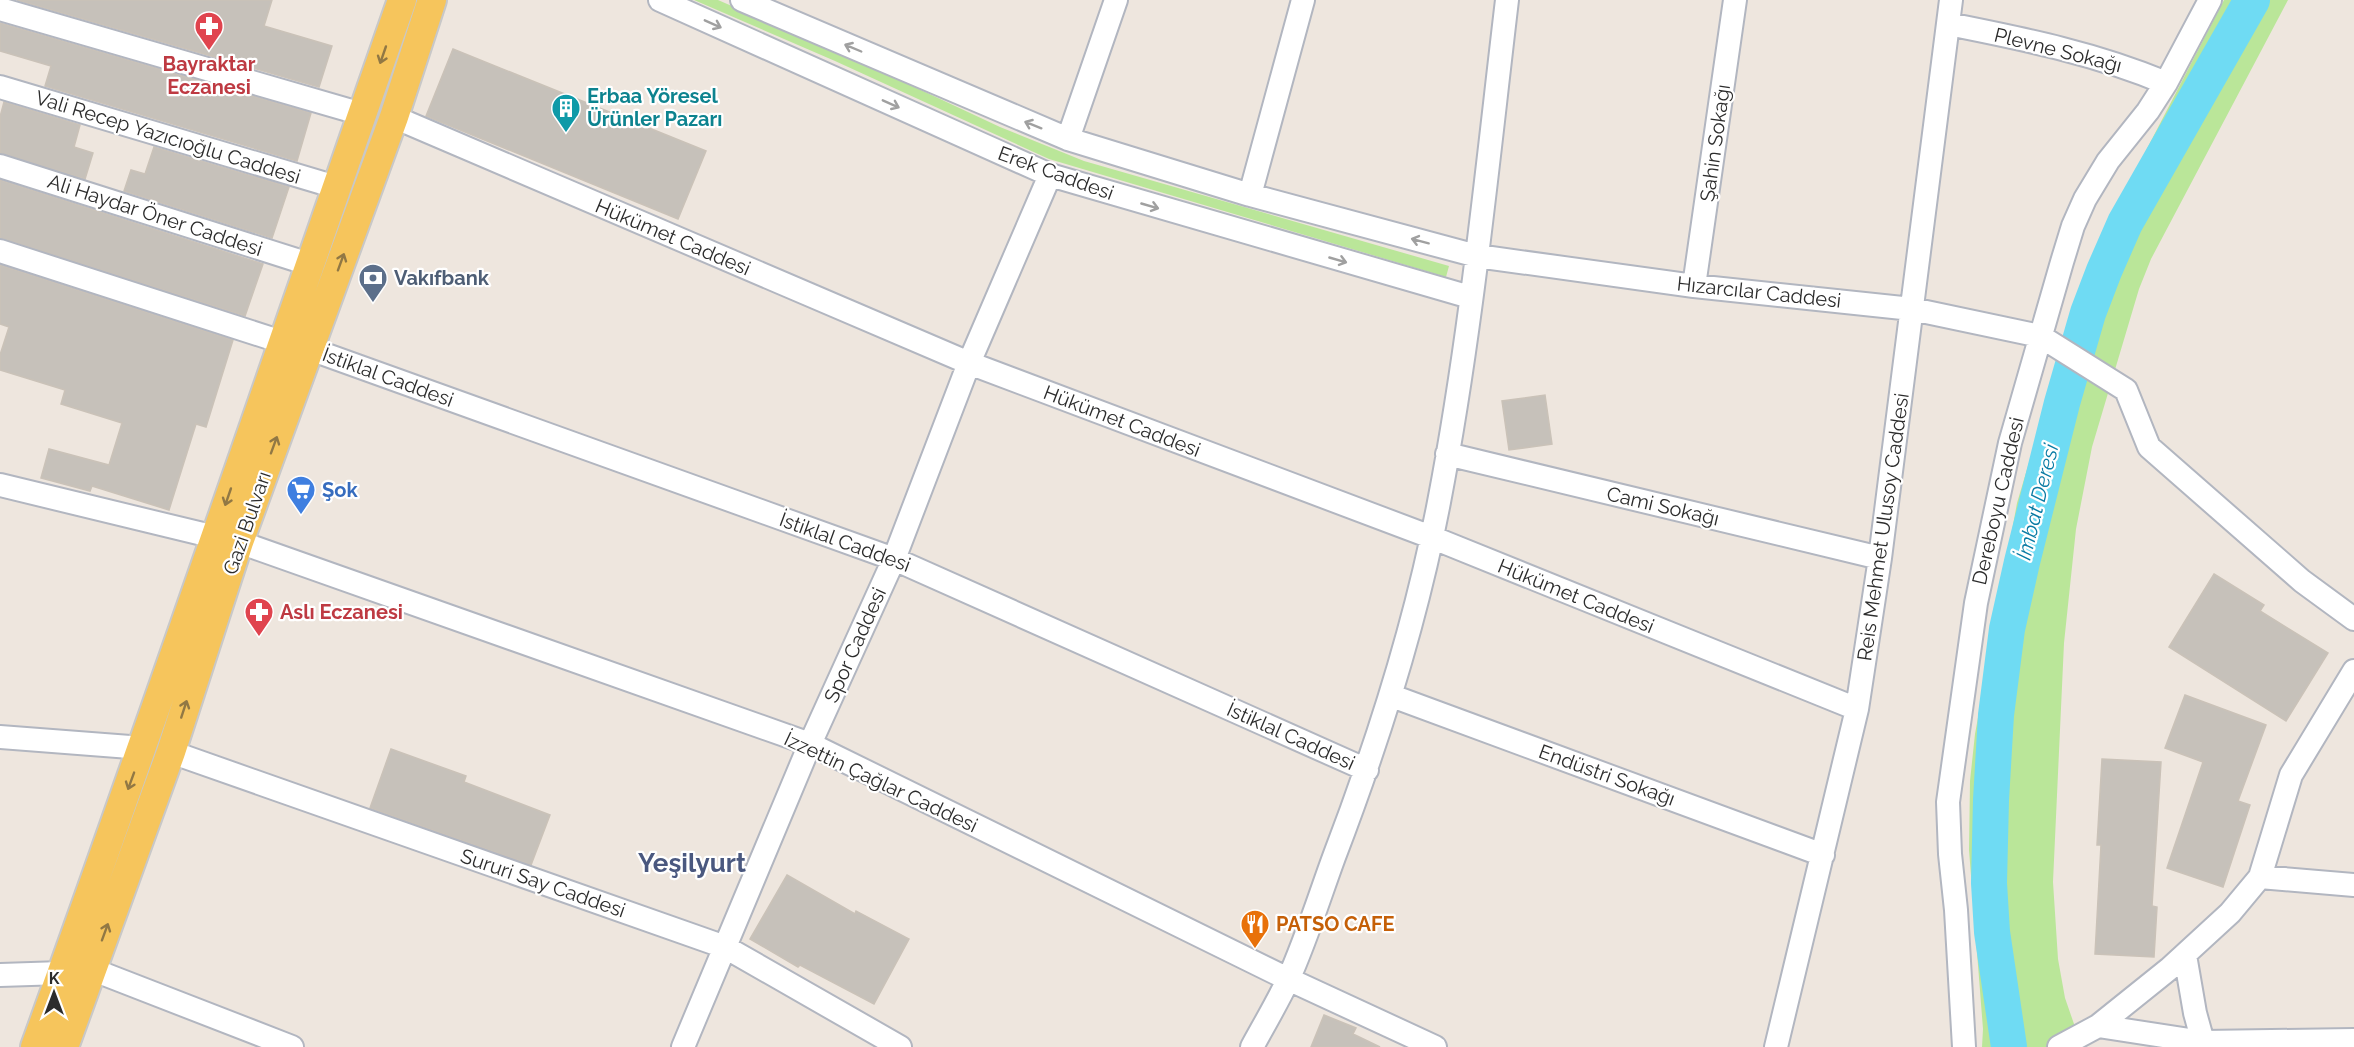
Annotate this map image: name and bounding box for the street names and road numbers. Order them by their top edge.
street label: Plevne Sokağı [1992,23,2124,77]
street label: Şahin Sokağı [1695,83,1735,203]
street label: Vali Recep Yazıcıoğlu Caddesi [33,85,303,189]
street label: Erek Caddesi [995,141,1117,205]
street label: Ali Haydar Öner Caddesi [45,169,265,261]
street label: Hükümet Caddesi [592,193,754,281]
street label: Hızarcılar Caddesi [1676,271,1842,313]
street label: İstiklal Caddesi [319,341,457,412]
street label: Hükümet Caddesi [1040,380,1204,462]
street label: Reis Mehmet Ulusoy Caddesi [1852,391,1914,663]
street label: Dereboyu Caddesi [1967,415,2029,587]
street label: Gazi Bulvarı [218,468,276,578]
street label: Cami Sokağı [1604,481,1722,531]
street label: İstiklal Caddesi [776,506,914,577]
street label: Hükümet Caddesi [1494,554,1658,638]
street label: Spor Caddesi [819,584,891,706]
street label: İstiklal Caddesi [1223,696,1359,775]
street label: İzzettin Çağlar Caddesi [780,726,982,837]
street label: Endüstri Sokağı [1536,739,1678,811]
street label: Sururi Say Caddesi [457,844,629,922]

